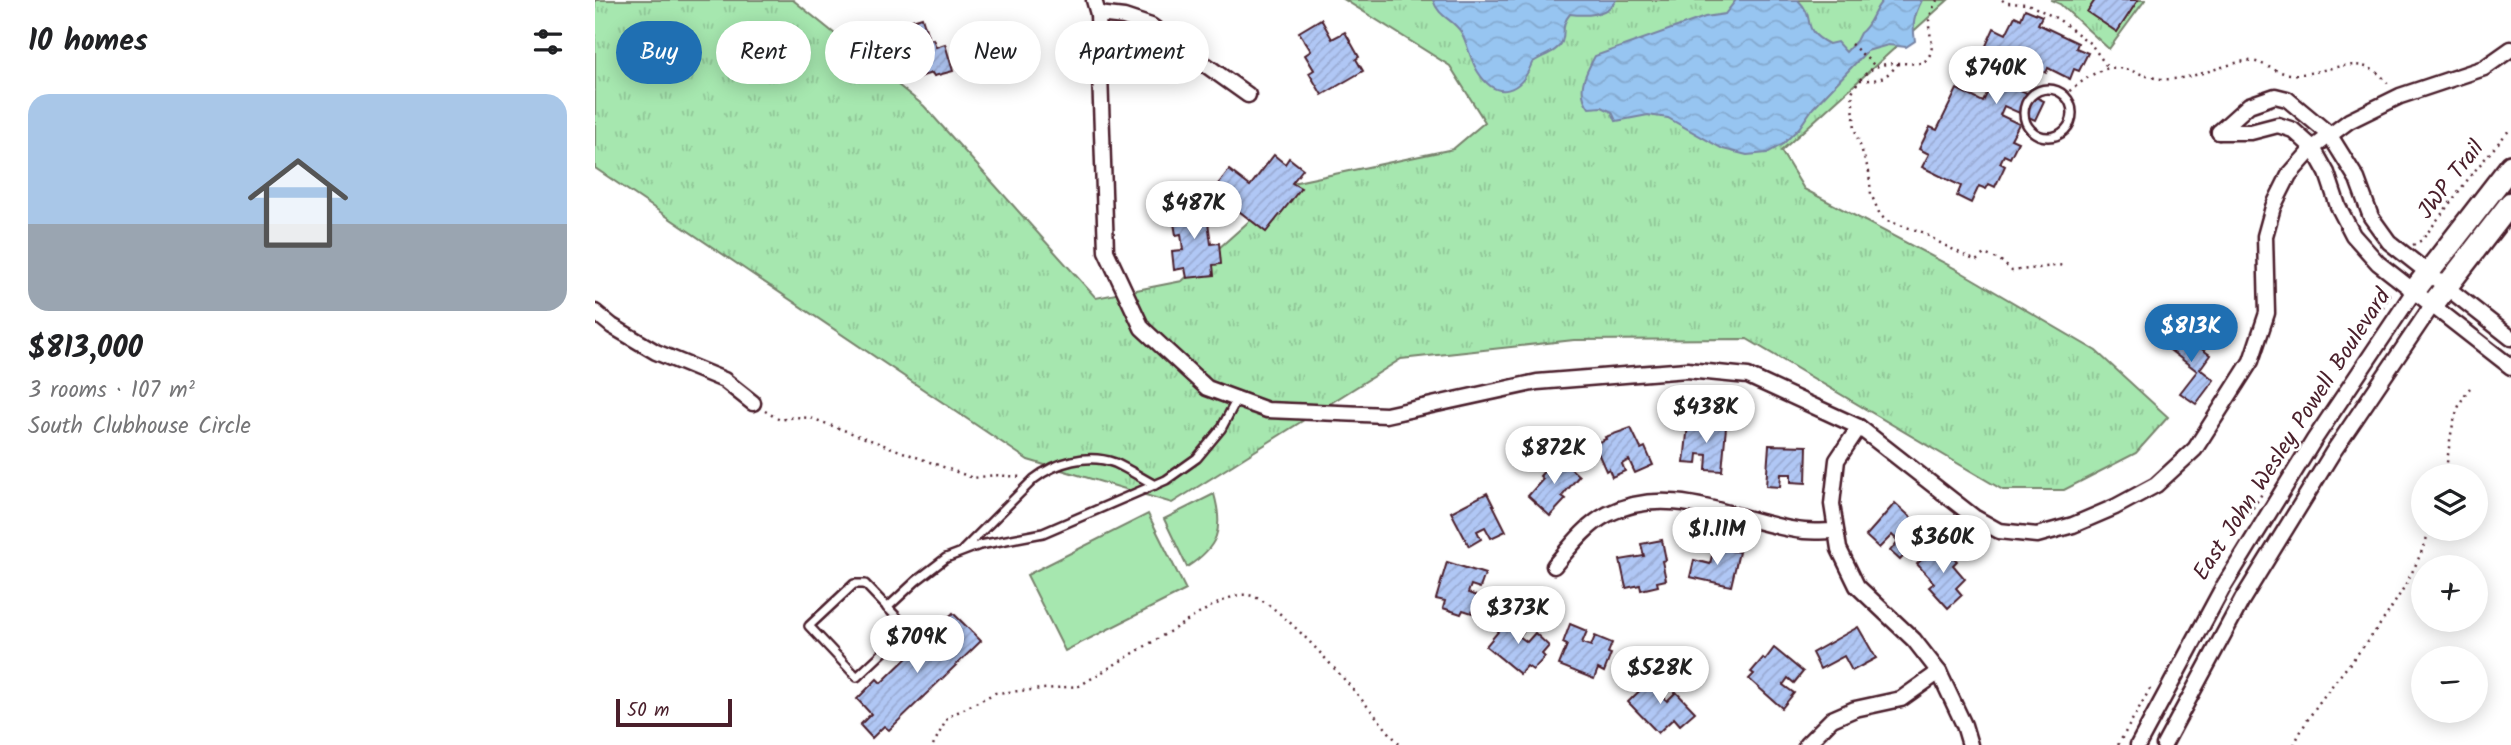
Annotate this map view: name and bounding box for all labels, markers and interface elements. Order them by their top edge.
text: 10 homes [28,18,148,66]
chip: Buy [616,21,702,84]
chip: Rent [716,21,811,84]
chip: Filters [825,21,935,84]
chip: New [949,21,1041,84]
chip: Apartment [1055,21,1209,84]
icon: filters [529,23,567,61]
pin: $740K [1947,46,2045,106]
text: $740K [1965,51,2027,87]
street label: JWP Trail [2409,133,2494,228]
icon: home [235,140,361,266]
pin: $487K [1145,182,1243,241]
text: $487K [1162,186,1226,222]
street label: East John Wesley Powell Boulevard [2184,281,2401,588]
pin: $813K [2142,304,2240,364]
text: $813K [2161,309,2221,345]
text: $813,000 [28,325,143,373]
text: 3 rooms · 107 m² [28,373,195,409]
pin: $438K [1657,386,1755,445]
text: $438K [1673,390,1739,426]
text: South Clubhouse Circle [28,409,251,445]
pin: $872K [1505,426,1603,486]
text: $872K [1521,431,1587,467]
map controls [2411,464,2488,723]
button: layers [2411,464,2488,541]
pin: $1.11M [1660,508,1774,567]
text: $1.11M [1688,512,1746,548]
pin: $360K [1894,516,1992,575]
text: $360K [1911,520,1975,556]
button: + [2411,555,2488,632]
pin: $373K [1469,586,1567,646]
text: $373K [1486,591,1550,627]
pin: $709K [868,616,966,675]
text: $709K [886,620,948,656]
pin: $528K [1611,646,1709,706]
button: − [2411,646,2488,723]
text: $528K [1627,651,1693,687]
scale bar [616,696,731,728]
text: 50 m [627,696,669,726]

